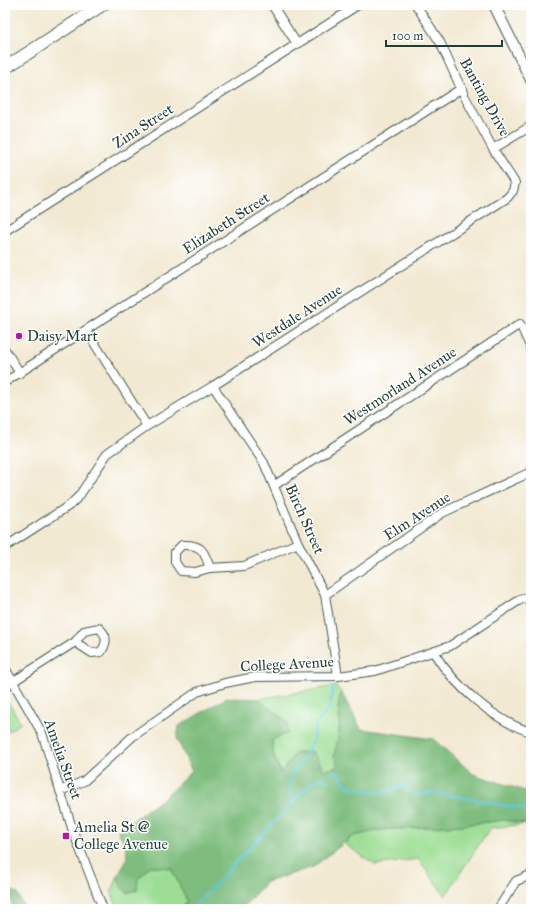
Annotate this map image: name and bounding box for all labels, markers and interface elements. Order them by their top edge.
scale bar [386,22,502,48]
text: 100 m [392,29,423,43]
street label: Banting Drive [456,55,514,139]
street label: Zina Street [109,99,177,152]
street label: Elizabeth Street [179,188,273,258]
street label: Westdale Avenue [249,280,345,352]
place label: Daisy Mart [27,327,98,345]
marker: Daisy Mart [14,331,24,341]
street label: Westmorland Avenue [340,343,460,429]
street label: Birch Street [282,481,329,557]
street label: Elm Avenue [380,488,454,544]
street label: College Avenue [240,653,334,675]
street label: Amelia Street [40,716,86,802]
place label: Amelia St @ College Avenue [73,818,168,853]
marker: Amelia St @ College Avenue [61,831,71,841]

